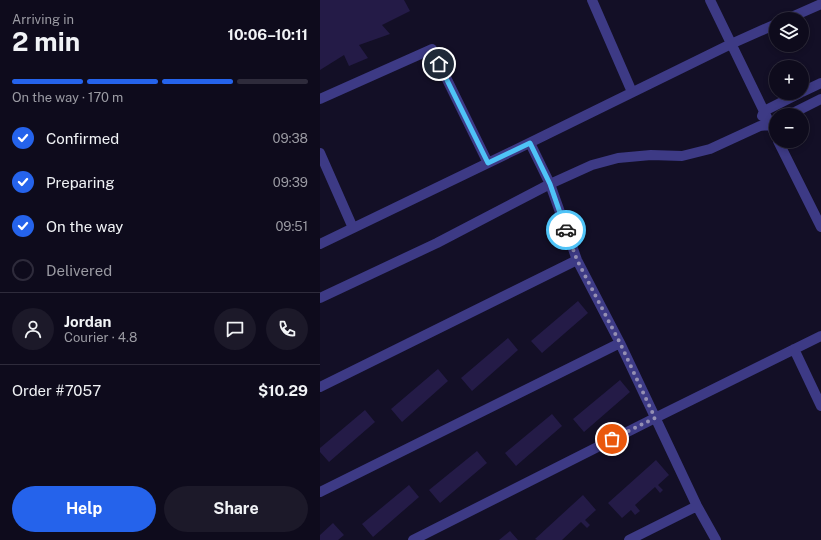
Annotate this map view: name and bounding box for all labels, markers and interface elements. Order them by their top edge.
text: Arriving in [12,12,74,27]
map controls [769,12,809,148]
button: layers [769,12,809,52]
text: 2 min [12,26,80,57]
text: 10:06–10:11 [228,26,308,43]
pin [422,47,456,81]
icon: home [428,53,450,75]
button: + [769,60,809,100]
text: On the way · 170 m [12,90,123,105]
button: − [769,108,809,148]
icon: check [12,127,34,149]
text: Confirmed [46,130,119,147]
text: 09:38 [273,131,308,146]
icon: check [12,171,34,193]
text: Preparing [46,174,115,191]
text: 09:39 [273,175,308,190]
courier [546,210,586,250]
icon: check [12,215,34,237]
text: On the way [46,218,123,235]
text: 09:51 [275,219,308,234]
icon: car [555,219,577,241]
text: Delivered [46,262,112,279]
button: person [12,308,54,350]
button: chat [214,308,256,350]
button: phone [266,308,308,350]
text: Jordan [64,313,111,330]
text: Courier · 4.8 [64,330,137,345]
text: Order #7057 [12,382,101,399]
text: $10.29 [258,382,308,399]
pin [595,422,629,456]
icon: bag [601,428,623,450]
button: Help [12,486,156,532]
button: Share [164,486,308,532]

